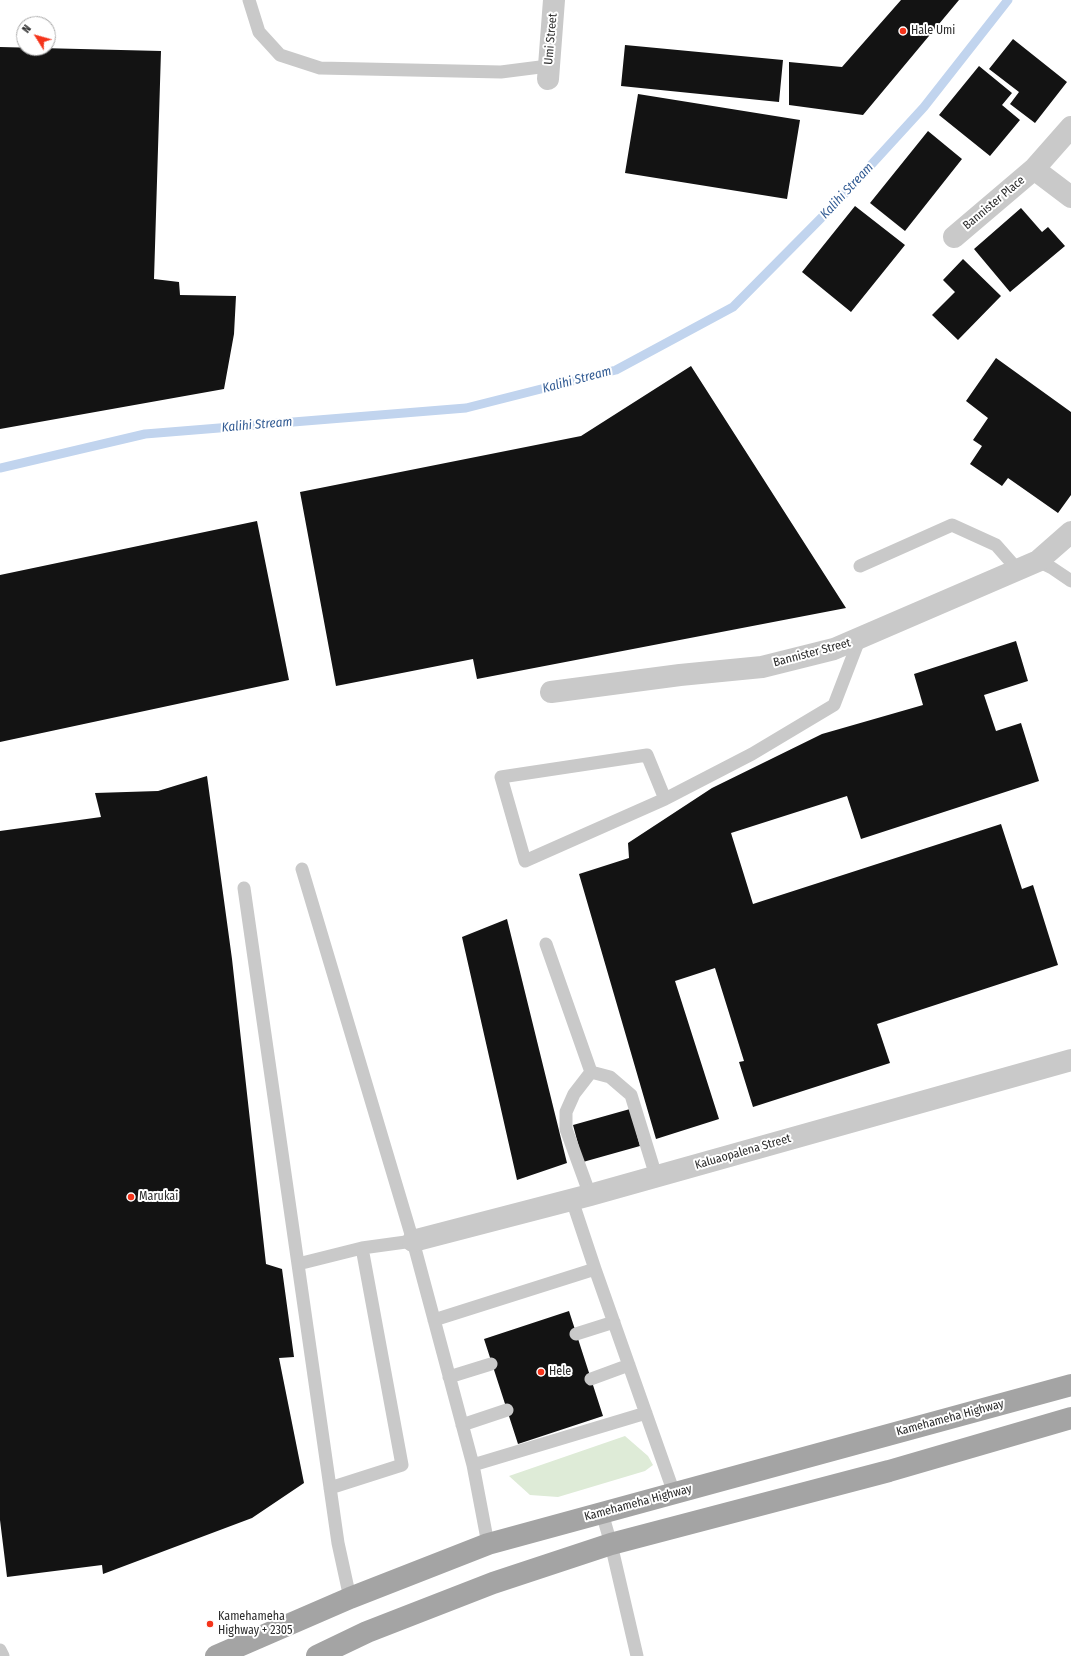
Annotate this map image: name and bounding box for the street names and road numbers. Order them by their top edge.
street label: Umi Street [542,13,560,65]
street label: Bannister Place [960,173,1028,233]
street label: Bannister Street [772,636,852,670]
street label: Kaluaopalena Street [693,1131,793,1173]
street label: Kamehameha Highway [895,1397,1005,1439]
street label: Kamehameha Highway [583,1482,693,1524]

